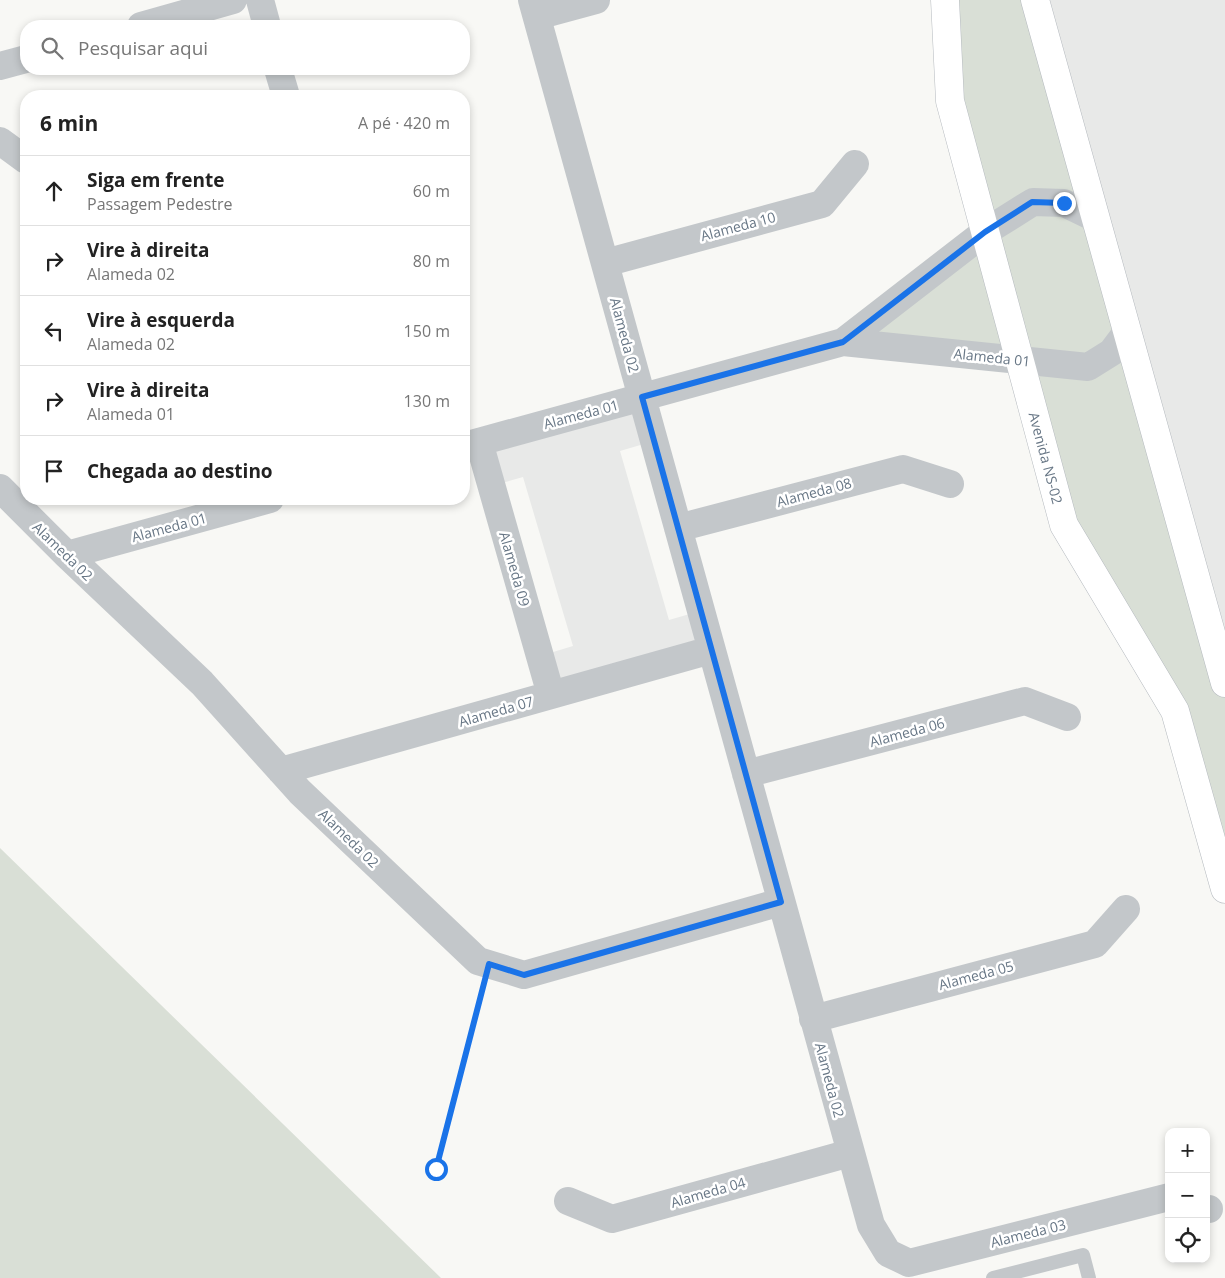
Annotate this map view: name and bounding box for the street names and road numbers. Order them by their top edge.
street label: Alameda 10 [698,207,778,245]
street label: Alameda 02 [606,295,644,375]
street label: Alameda 01 [953,344,1031,370]
street label: Alameda 01 [541,395,621,433]
street label: Avenida NS-02 [1025,410,1067,506]
street label: Alameda 08 [774,473,854,511]
street label: Alameda 01 [129,508,209,546]
street label: Alameda 02 [29,517,97,585]
street label: Alameda 09 [495,529,535,609]
street label: Alameda 07 [456,691,536,731]
street label: Alameda 06 [867,713,947,751]
street label: Alameda 02 [315,804,383,872]
street label: Alameda 05 [936,956,1016,994]
street label: Alameda 02 [811,1040,849,1120]
street label: Alameda 04 [668,1172,748,1212]
street label: Alameda 03 [988,1214,1068,1252]

